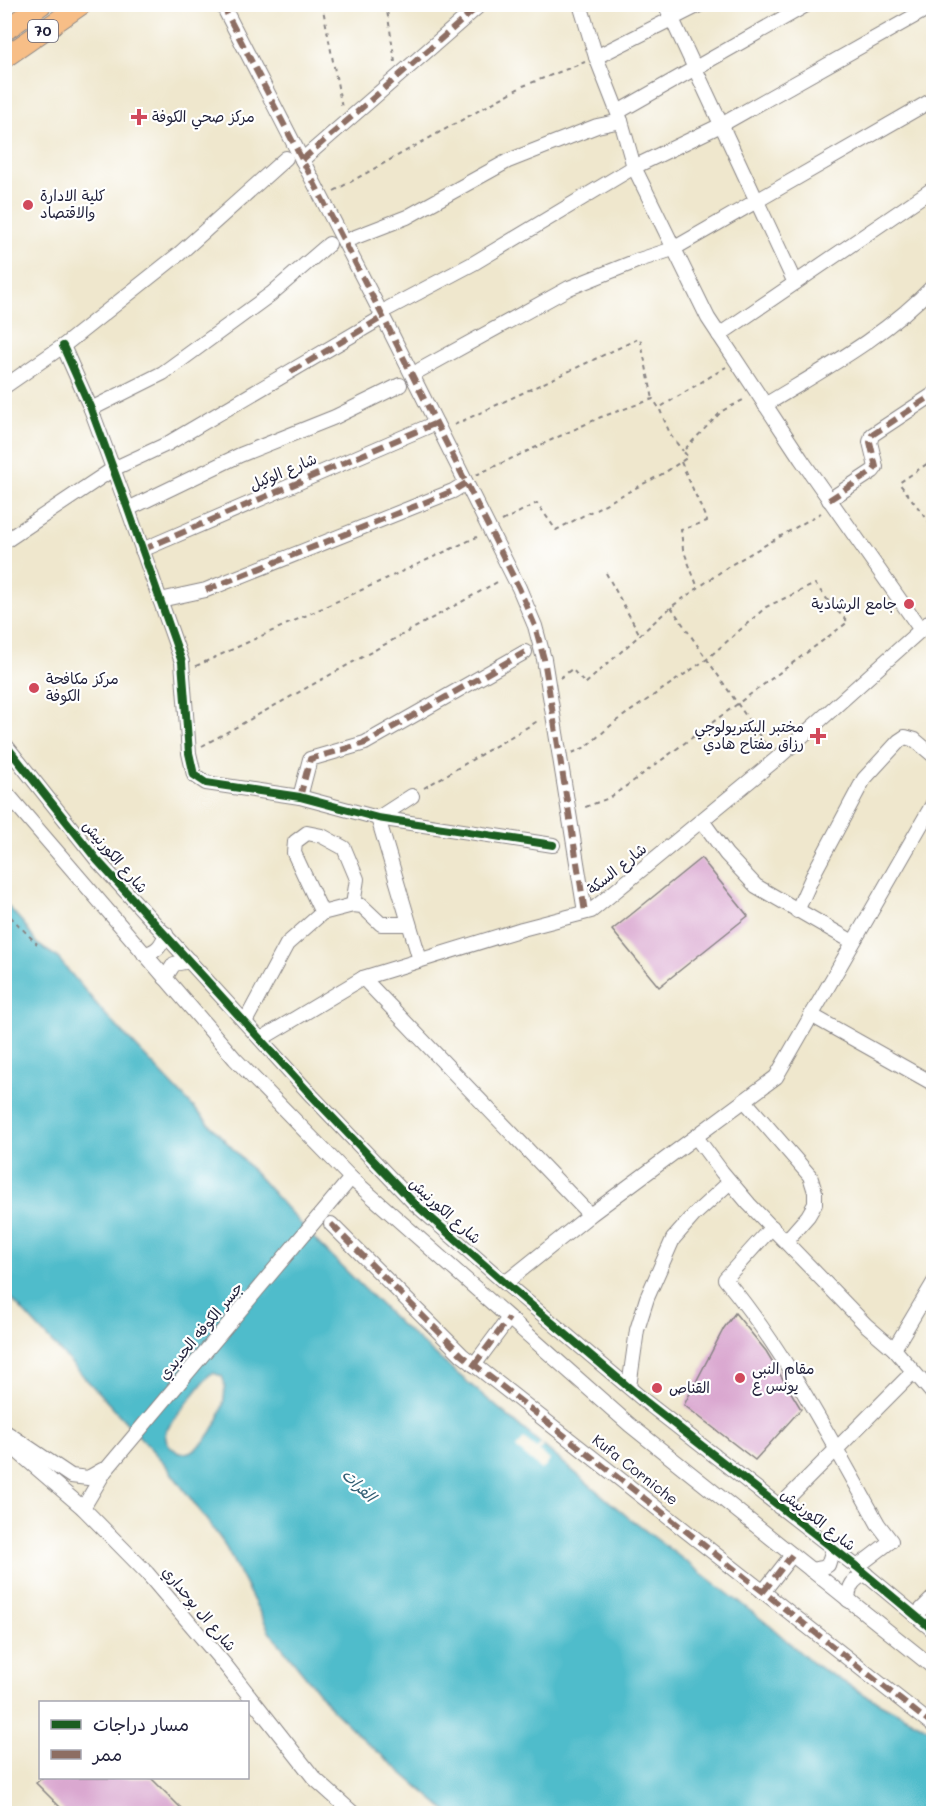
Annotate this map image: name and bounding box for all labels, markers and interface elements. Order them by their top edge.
road number: 70 [28,20,58,42]
place label: مركز صحي الكوفة [152,106,255,130]
marker: مركز صحي الكوفة [130,108,148,126]
place label: كلية الادارة والاقتصاد [40,185,105,222]
marker: كلية الادارة والاقتصاد [21,198,35,212]
street label: شارع الوكيل [246,448,320,495]
place label: جامع الرشادية [812,593,897,615]
marker: جامع الرشادية [902,597,916,611]
place label: مركز مكافحة الكوفة [46,668,119,705]
marker: مركز مكافحة الكوفة [27,681,41,695]
place label: مختبر البكتريولوجي رزاق مفتاح هادي [695,716,804,755]
marker: مختبر البكتريولوجي رزاق مفتاح هادي [809,727,827,745]
street label: شارع الكورنيش [78,816,153,898]
street label: شارع السكة [583,838,651,899]
street label: شارع الكورنيش [405,1173,486,1249]
street label: جسر الکوفه الحديدي [153,1277,249,1385]
place label: مقام النبي يونس ع [752,1358,814,1396]
marker: مقام النبي يونس ع [733,1371,747,1385]
place label: القناص [669,1377,710,1397]
marker: القناص [650,1381,664,1395]
street label: Kufa Corniche [589,1429,683,1509]
water label: الفرات [338,1463,382,1507]
street label: شارع الكورنيش [776,1484,860,1556]
street label: شارع ال بوحداري [157,1562,241,1656]
legend [39,1701,249,1779]
text: مسار دراجات [93,1712,189,1736]
text: ممر [91,1742,122,1766]

